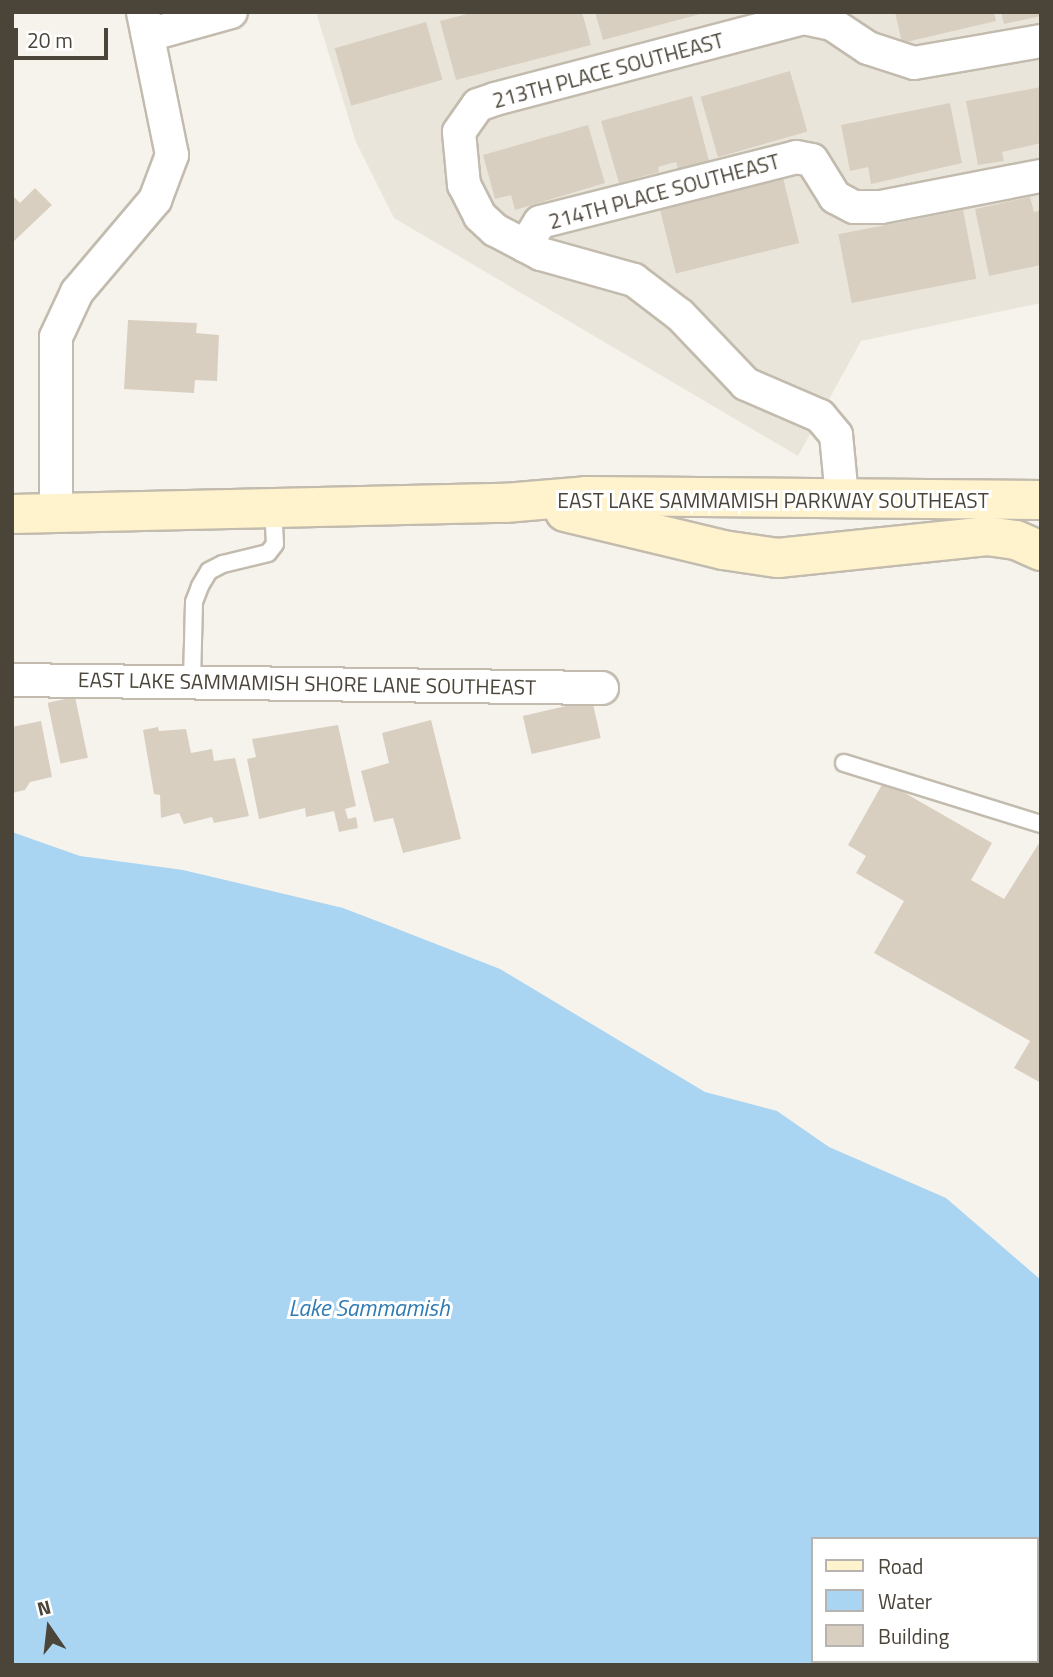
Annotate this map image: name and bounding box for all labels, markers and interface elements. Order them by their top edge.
scale bar [18,14,112,58]
text: 20 m [27,24,73,56]
street label: 213TH PLACE SOUTHEAST [490,27,726,113]
street label: 214TH PLACE SOUTHEAST [546,148,782,234]
street label: EAST LAKE SAMMAMISH PARKWAY SOUTHEAST [557,487,989,513]
street label: EAST LAKE SAMMAMISH SHORE LANE SOUTHEAST [78,666,536,700]
water label: Lake Sammamish [289,1294,449,1322]
legend [811,1537,1039,1663]
text: Road [878,1550,923,1582]
text: Water [878,1585,932,1617]
text: N [34,1591,54,1623]
north arrow [14,1593,84,1663]
text: Building [878,1620,949,1652]

